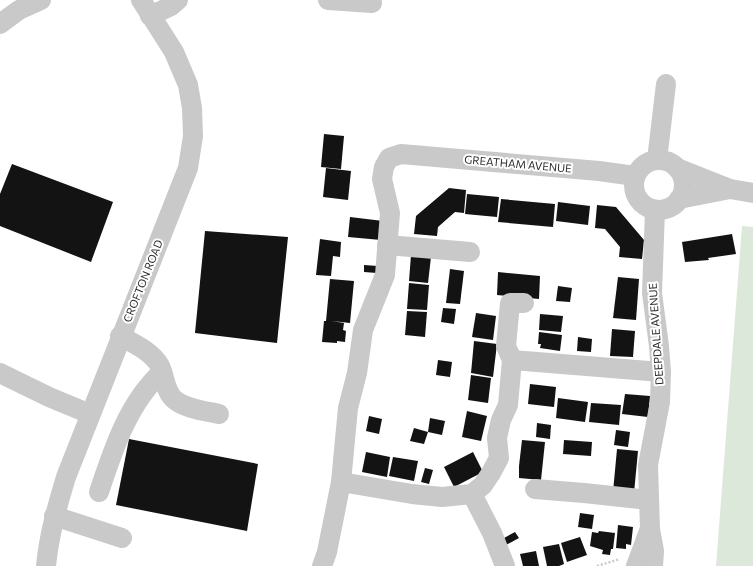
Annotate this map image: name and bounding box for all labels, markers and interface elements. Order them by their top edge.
street label: GREATHAM AVENUE [464,152,572,175]
street label: CROFTON ROAD [120,238,165,324]
street label: DEEPDALE AVENUE [645,283,666,385]

